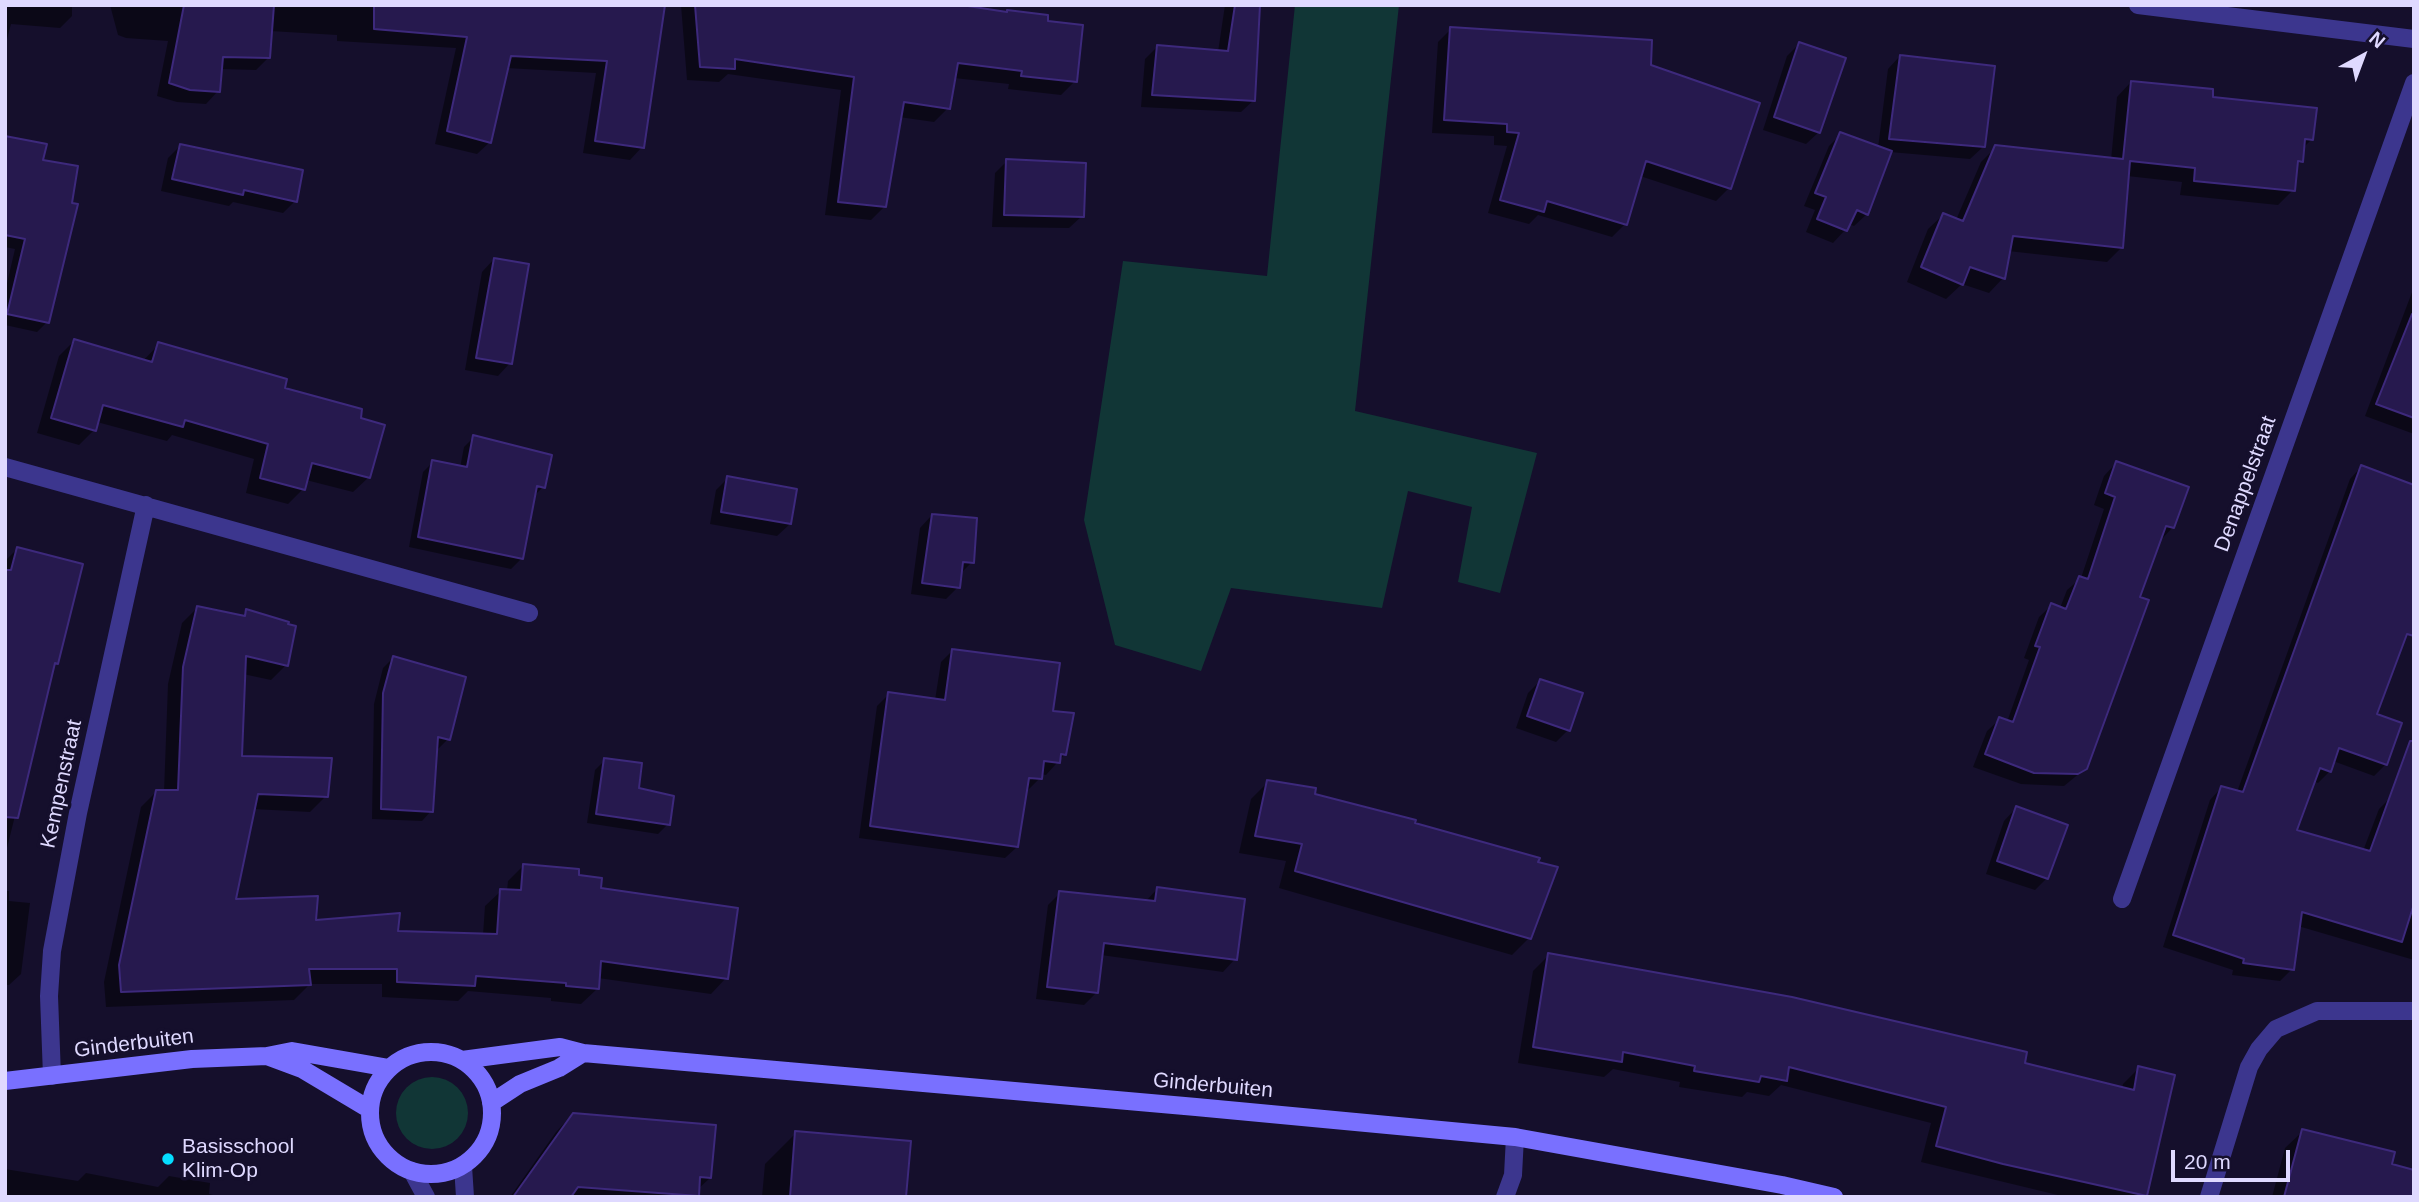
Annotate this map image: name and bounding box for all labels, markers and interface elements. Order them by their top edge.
north arrow [2328,21,2398,91]
text: N [2365,27,2389,52]
street label: Denappelstraat [2210,413,2282,555]
street label: Kempenstraat [36,717,88,851]
street label: Ginderbuiten [73,1024,195,1064]
street label: Ginderbuiten [1152,1068,1274,1104]
place label: Basisschool Klim-Op [182,1134,294,1184]
scale bar [2174,1136,2293,1180]
text: 20 m [2184,1150,2231,1173]
marker: Basisschool Klim-Op [160,1151,176,1167]

